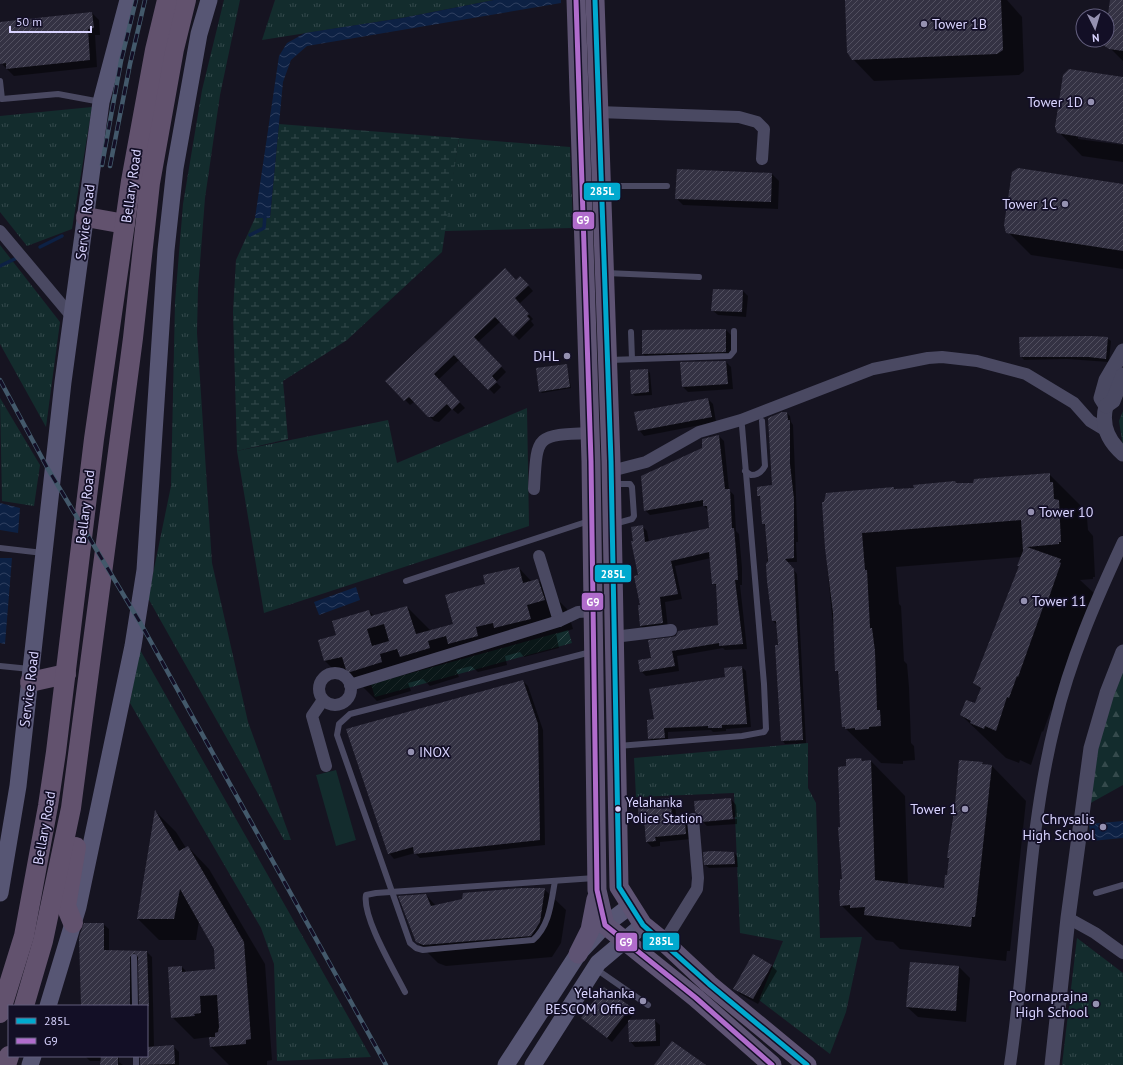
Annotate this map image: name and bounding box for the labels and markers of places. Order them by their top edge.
place label: Tower 1B [932,15,987,33]
marker: Tower 1B [919,19,929,29]
place label: Tower 1D [1027,93,1083,111]
marker: Tower 1D [1086,97,1096,107]
place label: Tower 1C [1002,195,1057,213]
marker: Tower 1C [1060,199,1070,209]
place label: DHL [533,347,559,365]
marker: DHL [562,351,572,361]
place label: Tower 10 [1039,503,1094,521]
marker: Tower 10 [1026,507,1036,517]
place label: Tower 11 [1032,592,1086,610]
marker: Tower 11 [1019,596,1029,606]
place label: INOX [419,743,450,761]
marker: INOX [406,747,416,757]
place label: Yelahanka Police Station [626,794,702,827]
place label: Tower 1 [910,800,957,818]
marker: Yelahanka Police Station [613,804,623,814]
marker: Tower 1 [960,804,970,814]
place label: Chrysalis High School [1022,810,1095,844]
marker: Chrysalis High School [1098,822,1108,832]
place label: Yelahanka BESCOM Office [545,984,635,1018]
place label: Poornaprajna High School [1009,987,1088,1021]
marker: Yelahanka BESCOM Office [638,996,648,1006]
marker: Poornaprajna High School [1091,999,1101,1009]

